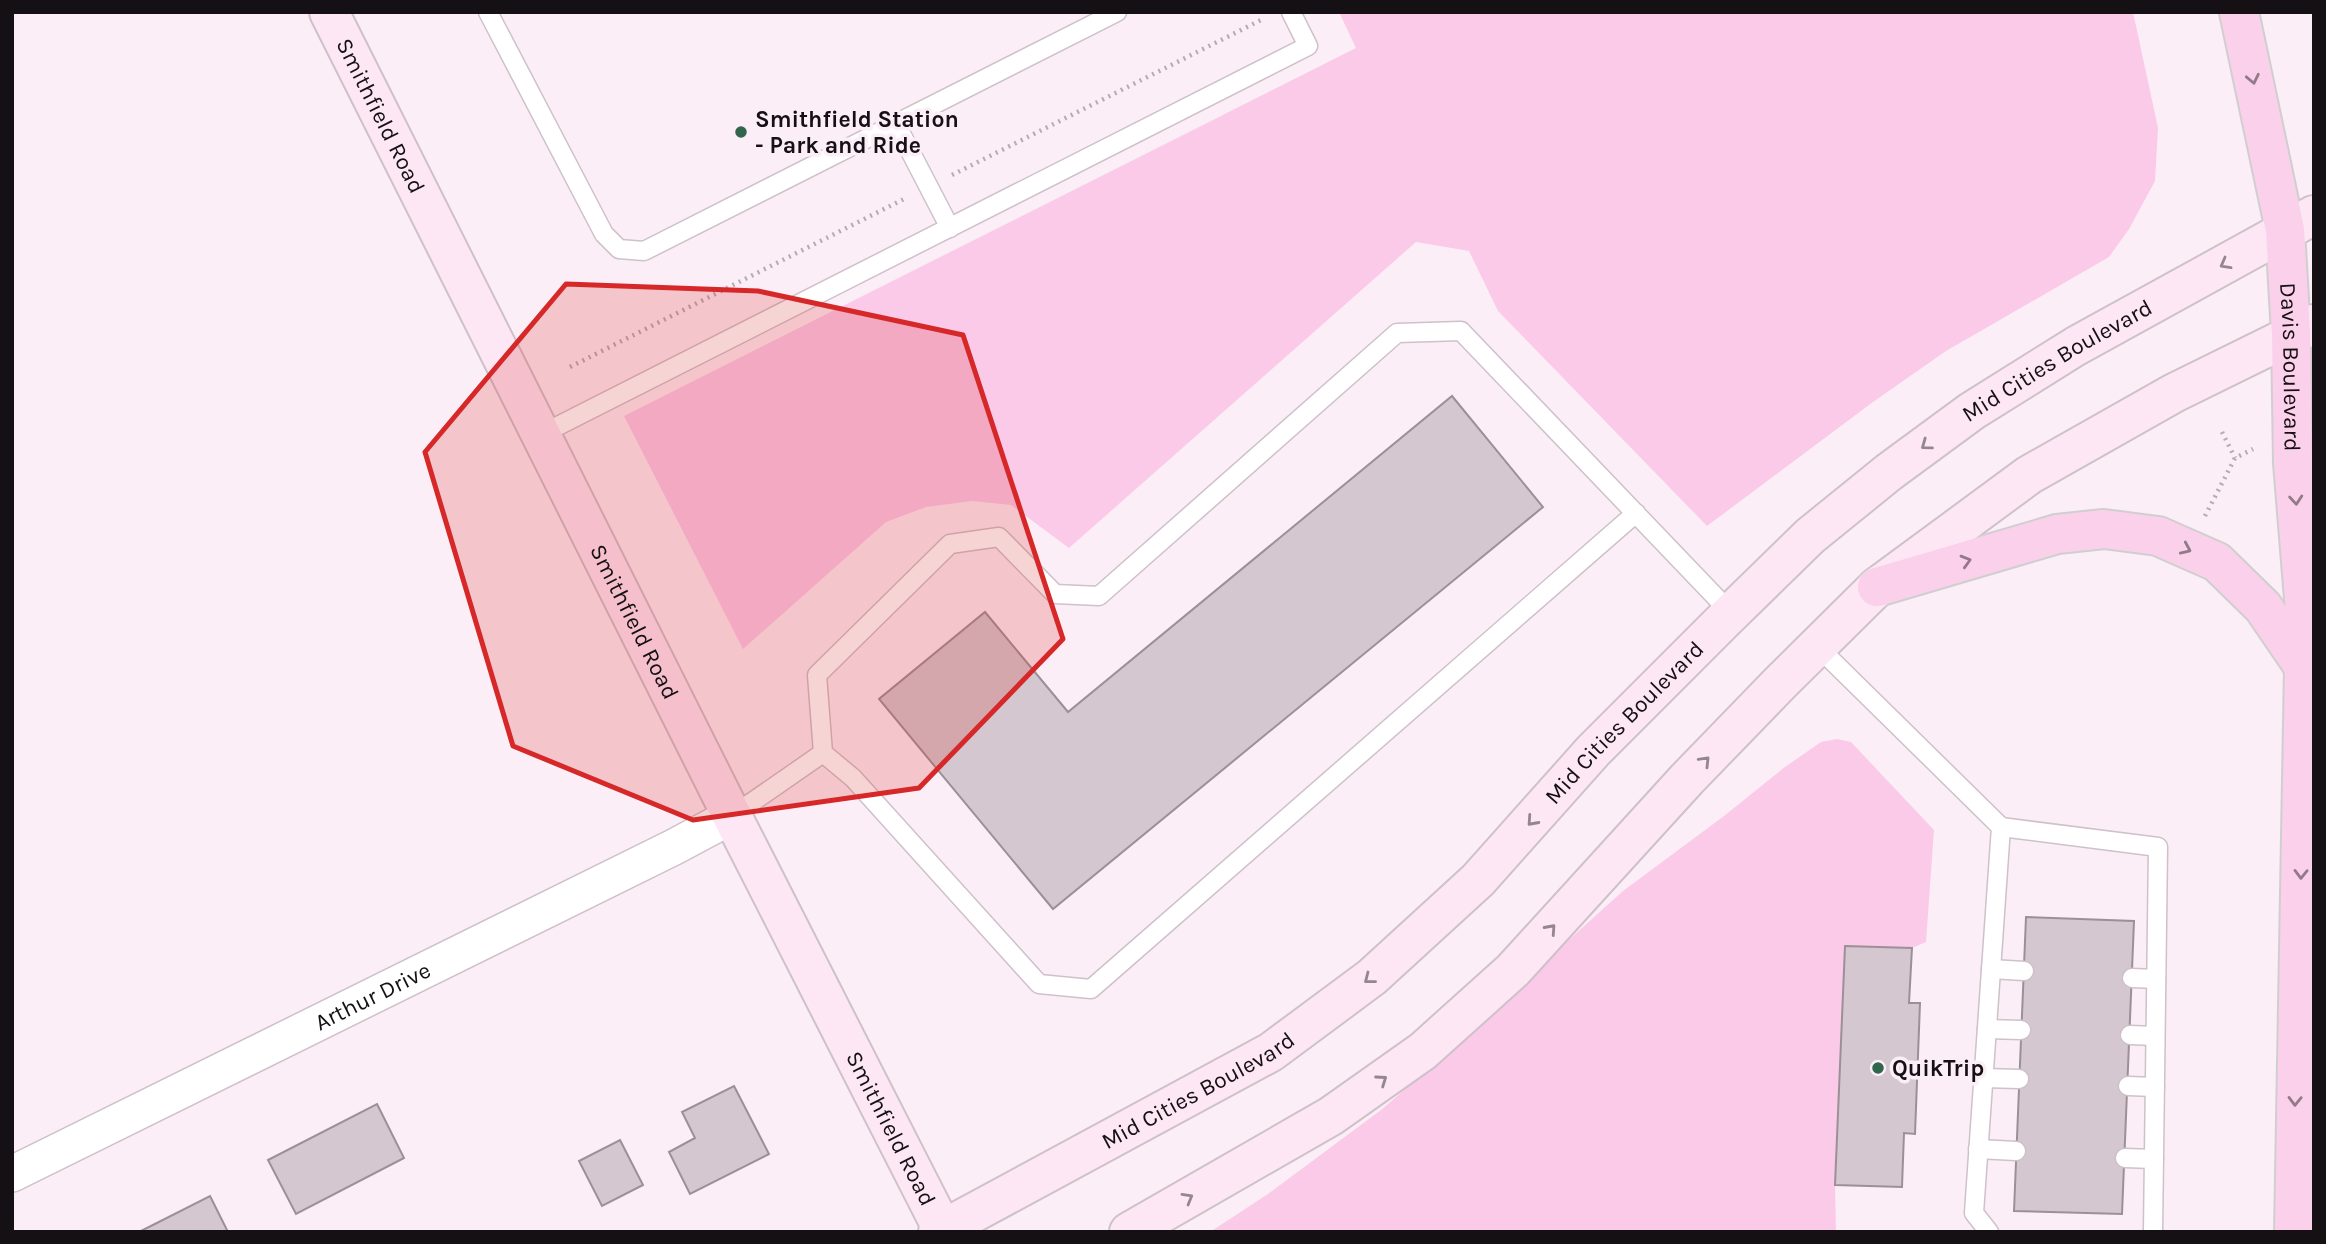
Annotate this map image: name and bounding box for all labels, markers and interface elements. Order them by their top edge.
street label: Smithfield Road [330,34,431,198]
one-way arrow [2244,73,2259,85]
place label: Smithfield Station - Park and Ride [755,106,959,159]
marker: Smithfield Station - Park and Ride [733,124,749,140]
one-way arrow [2220,255,2232,269]
street label: Davis Boulevard [2274,282,2306,452]
street label: Mid Cities Boulevard [1957,294,2157,428]
one-way arrow [1921,437,1934,449]
one-way arrow [2288,495,2303,506]
street label: Smithfield Road [584,540,684,704]
one-way arrow [2179,540,2191,554]
one-way arrow [1960,555,1972,570]
street label: Mid Cities Boulevard [1539,635,1709,810]
one-way arrow [1696,756,1709,769]
one-way arrow [1527,813,1540,826]
one-way arrow [2293,869,2308,880]
one-way arrow [1543,924,1555,937]
street label: Arthur Drive [310,957,435,1036]
one-way arrow [1364,971,1376,984]
street label: Mid Cities Boulevard [1097,1026,1300,1155]
street label: Smithfield Road [840,1047,941,1210]
place label: QuikTrip [1892,1055,1984,1082]
marker: QuikTrip [1870,1060,1886,1076]
one-way arrow [1374,1076,1387,1088]
one-way arrow [2288,1096,2303,1107]
one-way arrow [1181,1193,1193,1206]

